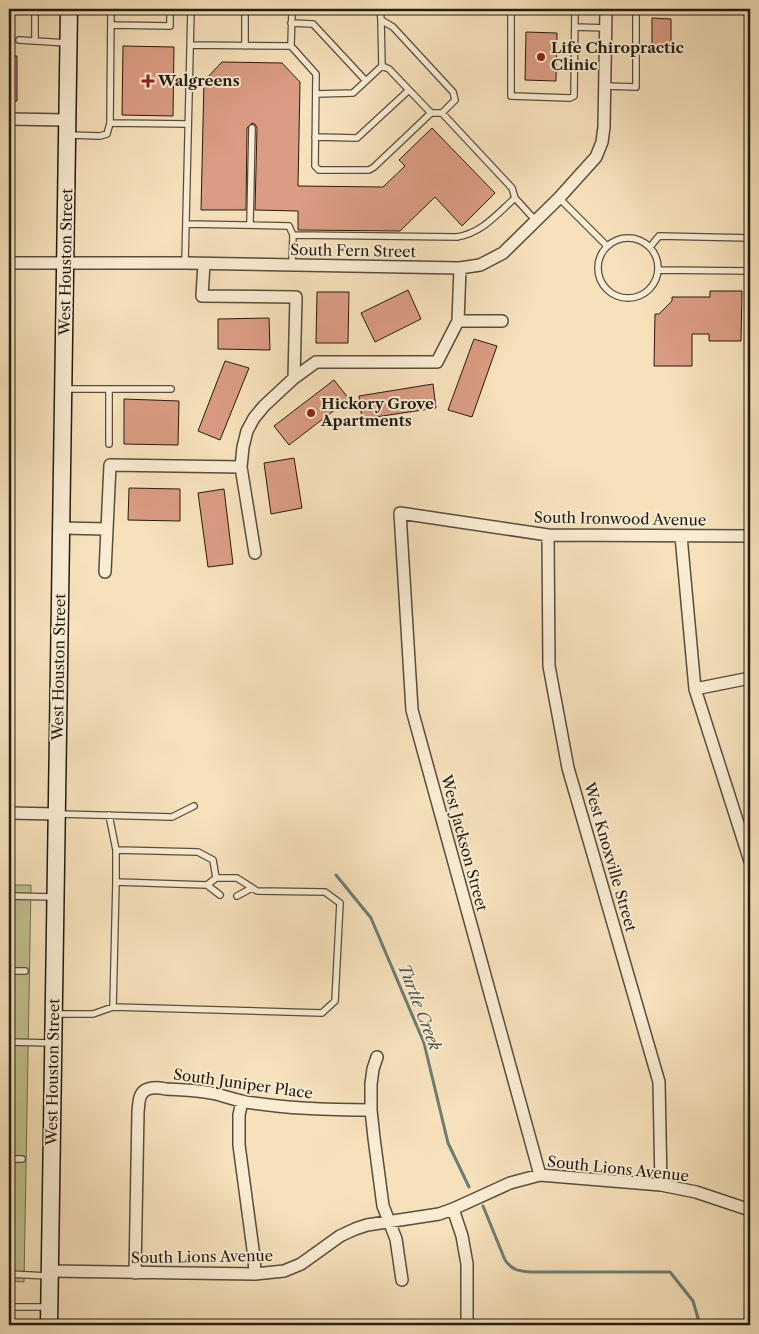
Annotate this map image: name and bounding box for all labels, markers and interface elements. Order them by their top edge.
place label: Life Chiropractic Clinic [551,38,684,74]
marker: Life Chiropractic Clinic [535,51,547,63]
place label: Walgreens [157,71,240,90]
marker: Walgreens [142,75,154,87]
street label: West Houston Street [55,188,76,337]
street label: South Fern Street [290,240,417,261]
place label: Hickory Grove Apartments [320,394,434,430]
marker: Hickory Grove Apartments [305,407,317,419]
street label: South Ironwood Avenue [534,507,706,530]
street label: West Houston Street [48,593,69,742]
street label: West Jackson Street [437,772,492,914]
street label: West Knoxville Street [580,779,641,934]
water label: Turtle Creek [394,961,446,1054]
street label: West Houston Street [42,998,63,1147]
street label: South Juniper Place [172,1064,314,1103]
street label: South Lions Avenue [546,1152,690,1185]
street label: South Lions Avenue [131,1246,273,1267]

